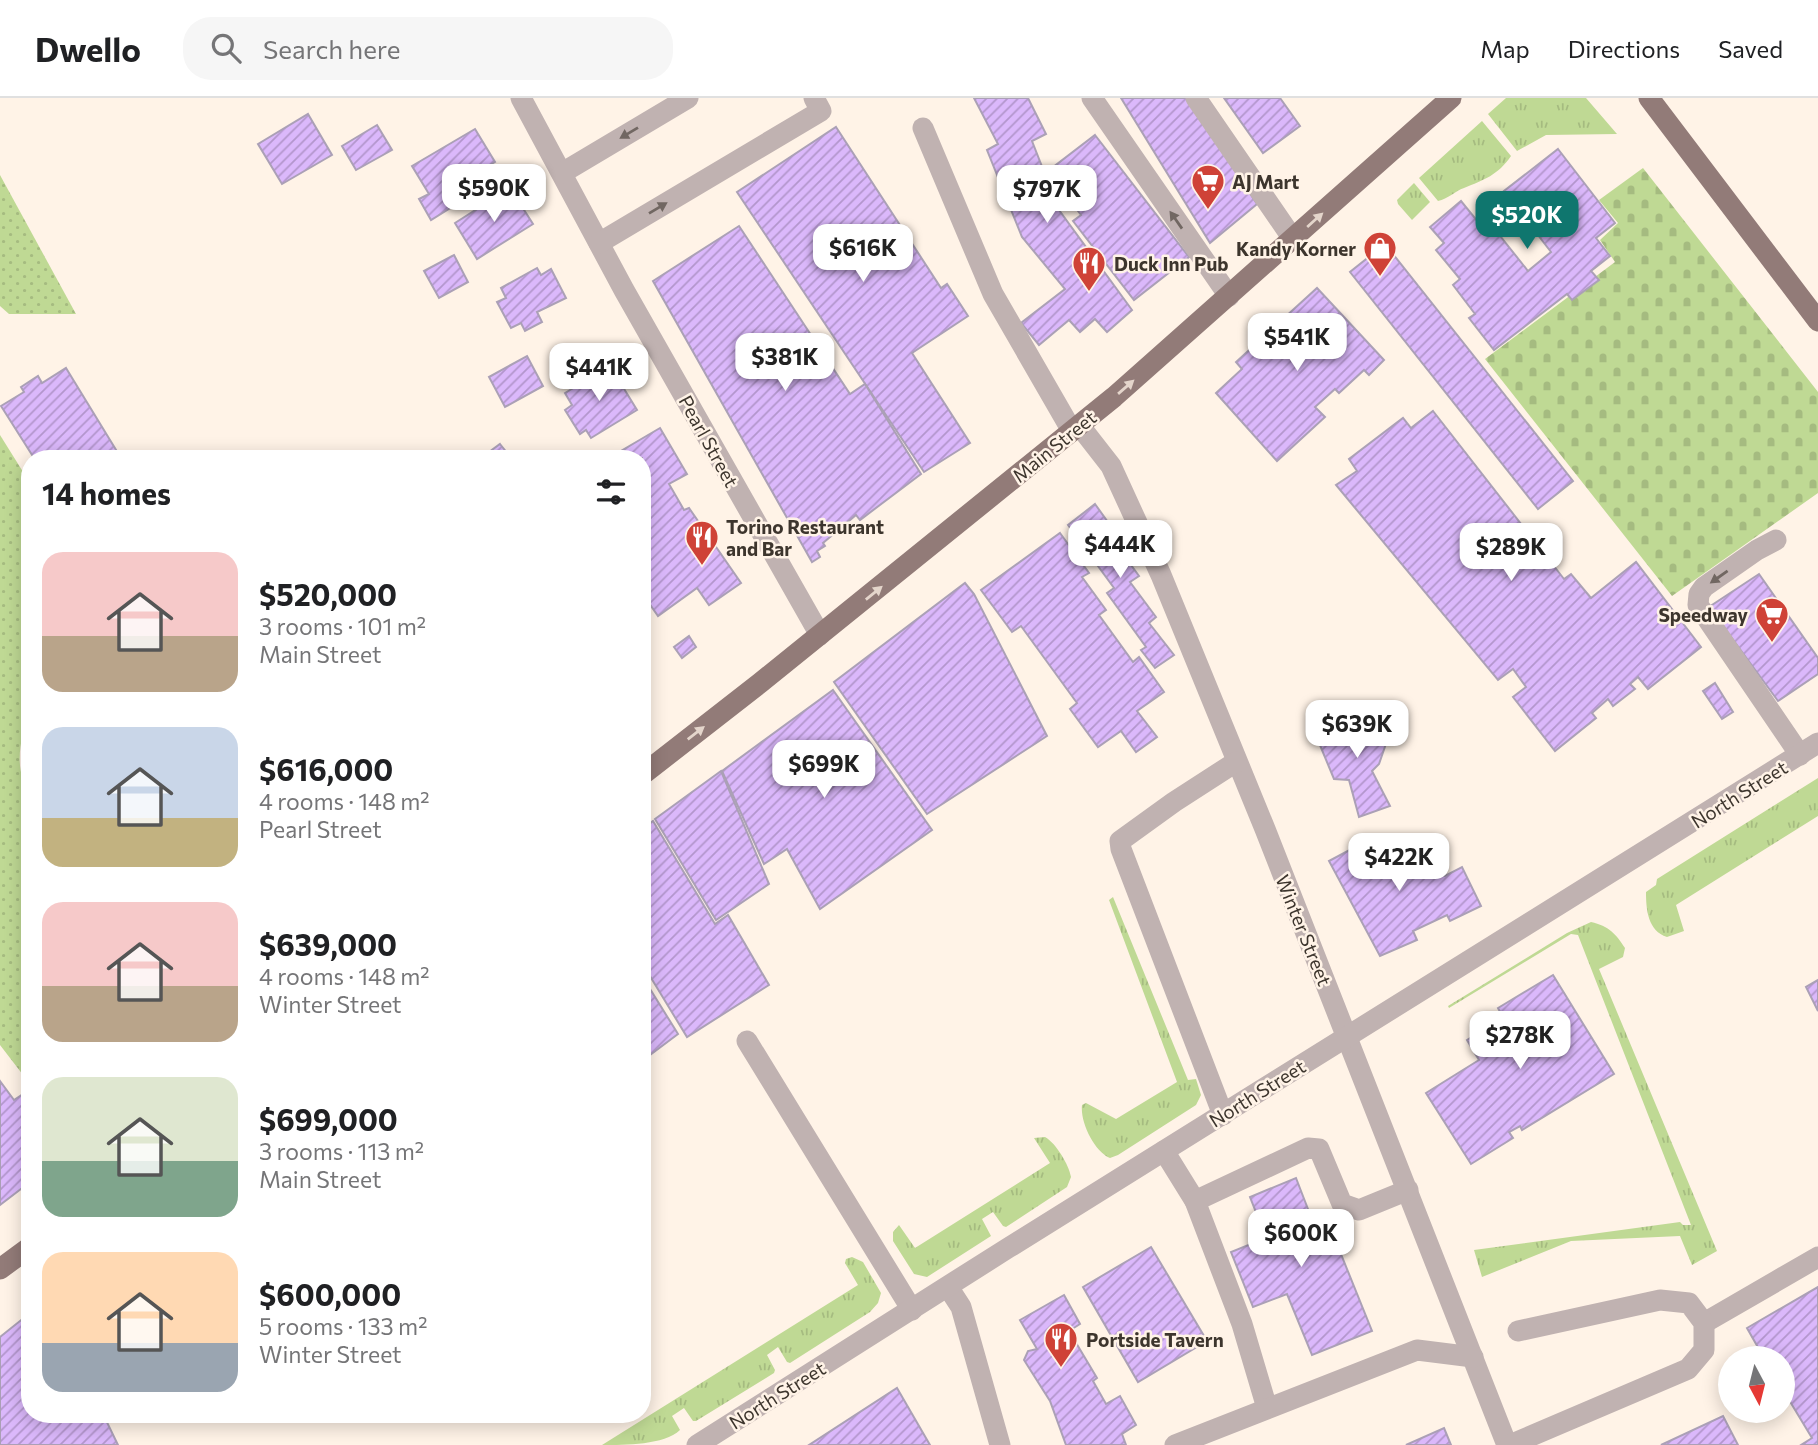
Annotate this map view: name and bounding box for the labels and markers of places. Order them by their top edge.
supermarket icon: AJ Mart [1189,162,1227,211]
pin: $590K [445,164,543,224]
pin: $797K [998,166,1096,225]
place label: AJ Mart [1232,170,1299,193]
pin: $520K [1478,192,1576,251]
pin: $616K [814,225,912,284]
shop icon: Kandy Korner [1361,229,1399,278]
place label: Kandy Korner [1236,237,1356,260]
restaurant icon: Duck Inn Pub [1070,244,1108,293]
place label: Duck Inn Pub [1114,252,1229,275]
pin: $541K [1248,314,1346,373]
pin: $381K [736,334,834,393]
pin: $441K [550,344,648,403]
place label: Torino Restaurant and Bar [726,515,884,560]
restaurant icon: Torino Restaurant and Bar [683,518,721,567]
pin: $444K [1071,520,1169,580]
pin: $289K [1462,524,1560,583]
supermarket icon: Speedway [1753,595,1791,644]
place label: Speedway [1658,603,1749,626]
pin: $639K [1308,700,1406,760]
pin: $699K [775,740,873,800]
pin: $422K [1350,834,1448,893]
pin: $278K [1471,1012,1569,1071]
pin: $600K [1252,1210,1350,1269]
restaurant icon: Portside Tavern [1042,1320,1080,1369]
place label: Portside Tavern [1086,1328,1224,1351]

